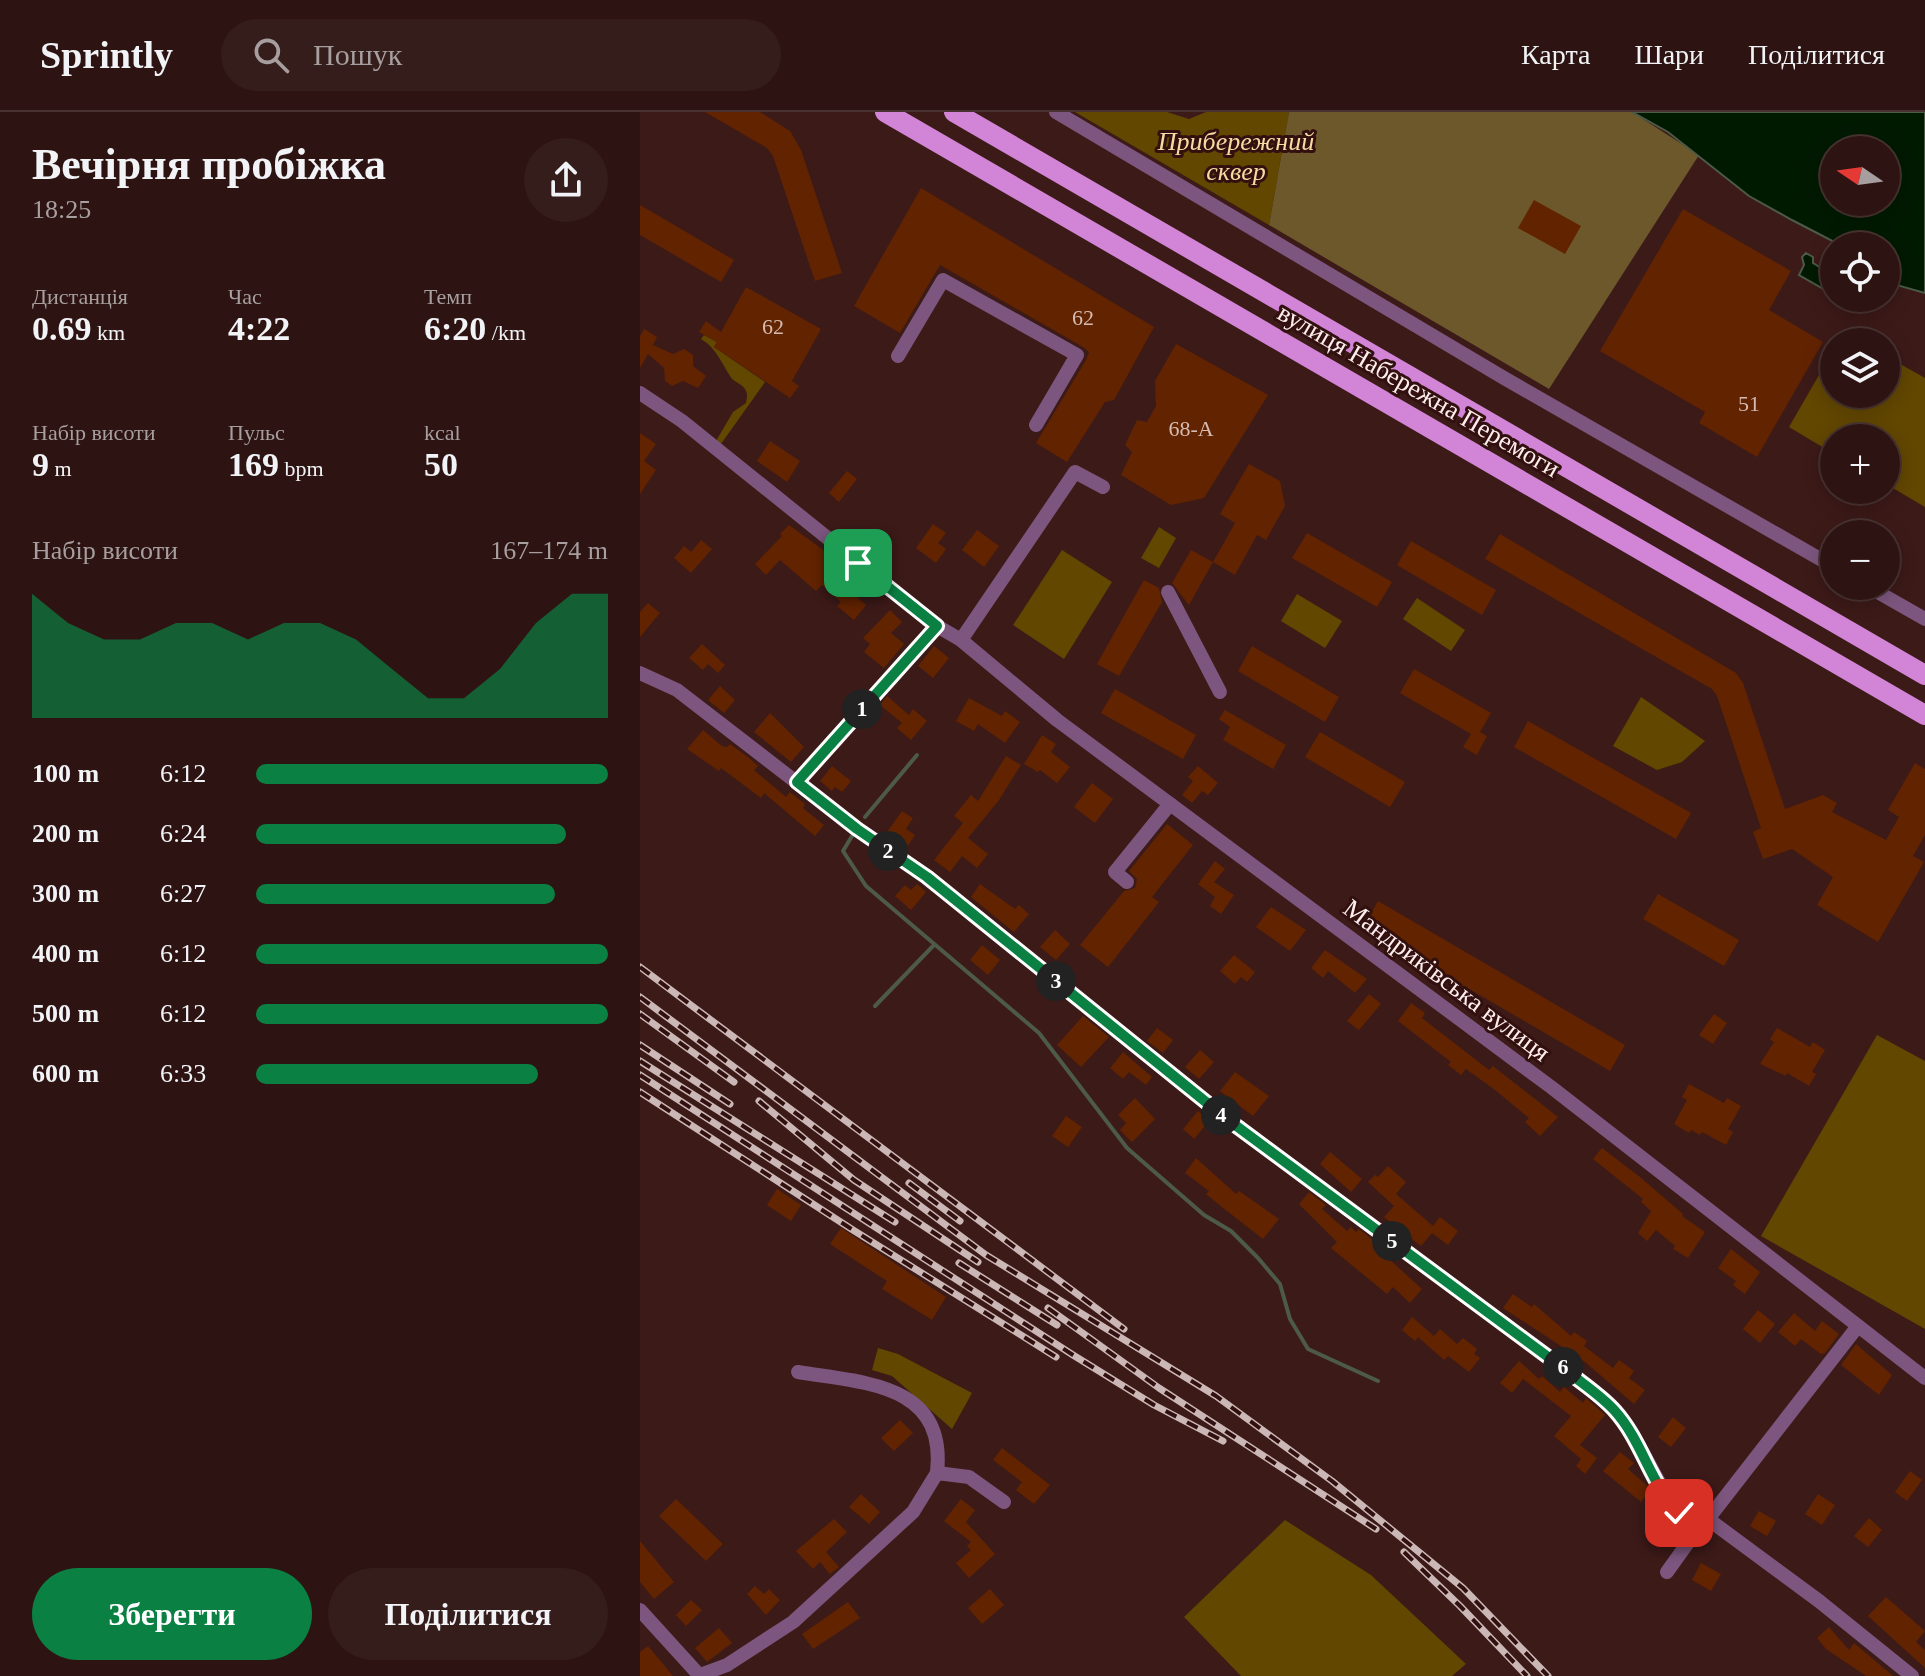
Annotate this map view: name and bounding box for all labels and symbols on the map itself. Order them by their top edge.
park label: Прибережний сквер [1157,127,1314,186]
north arrow [1820,136,1900,216]
street label: вулиця Набережна Перемоги [1273,298,1565,483]
house number: 62 [1072,305,1094,330]
house number: 62 [762,314,784,339]
house number: 51 [1738,391,1760,416]
house number: 68-А [1168,416,1214,441]
pin [824,529,892,597]
pin: 1 [842,689,882,729]
pin: 2 [868,831,908,871]
street label: Мандриківська вулиця [1338,893,1555,1067]
pin: 3 [1036,961,1076,1001]
pin: 4 [1201,1095,1241,1135]
pin: 5 [1372,1221,1412,1261]
pin: 6 [1543,1347,1583,1387]
pin [1645,1479,1713,1547]

